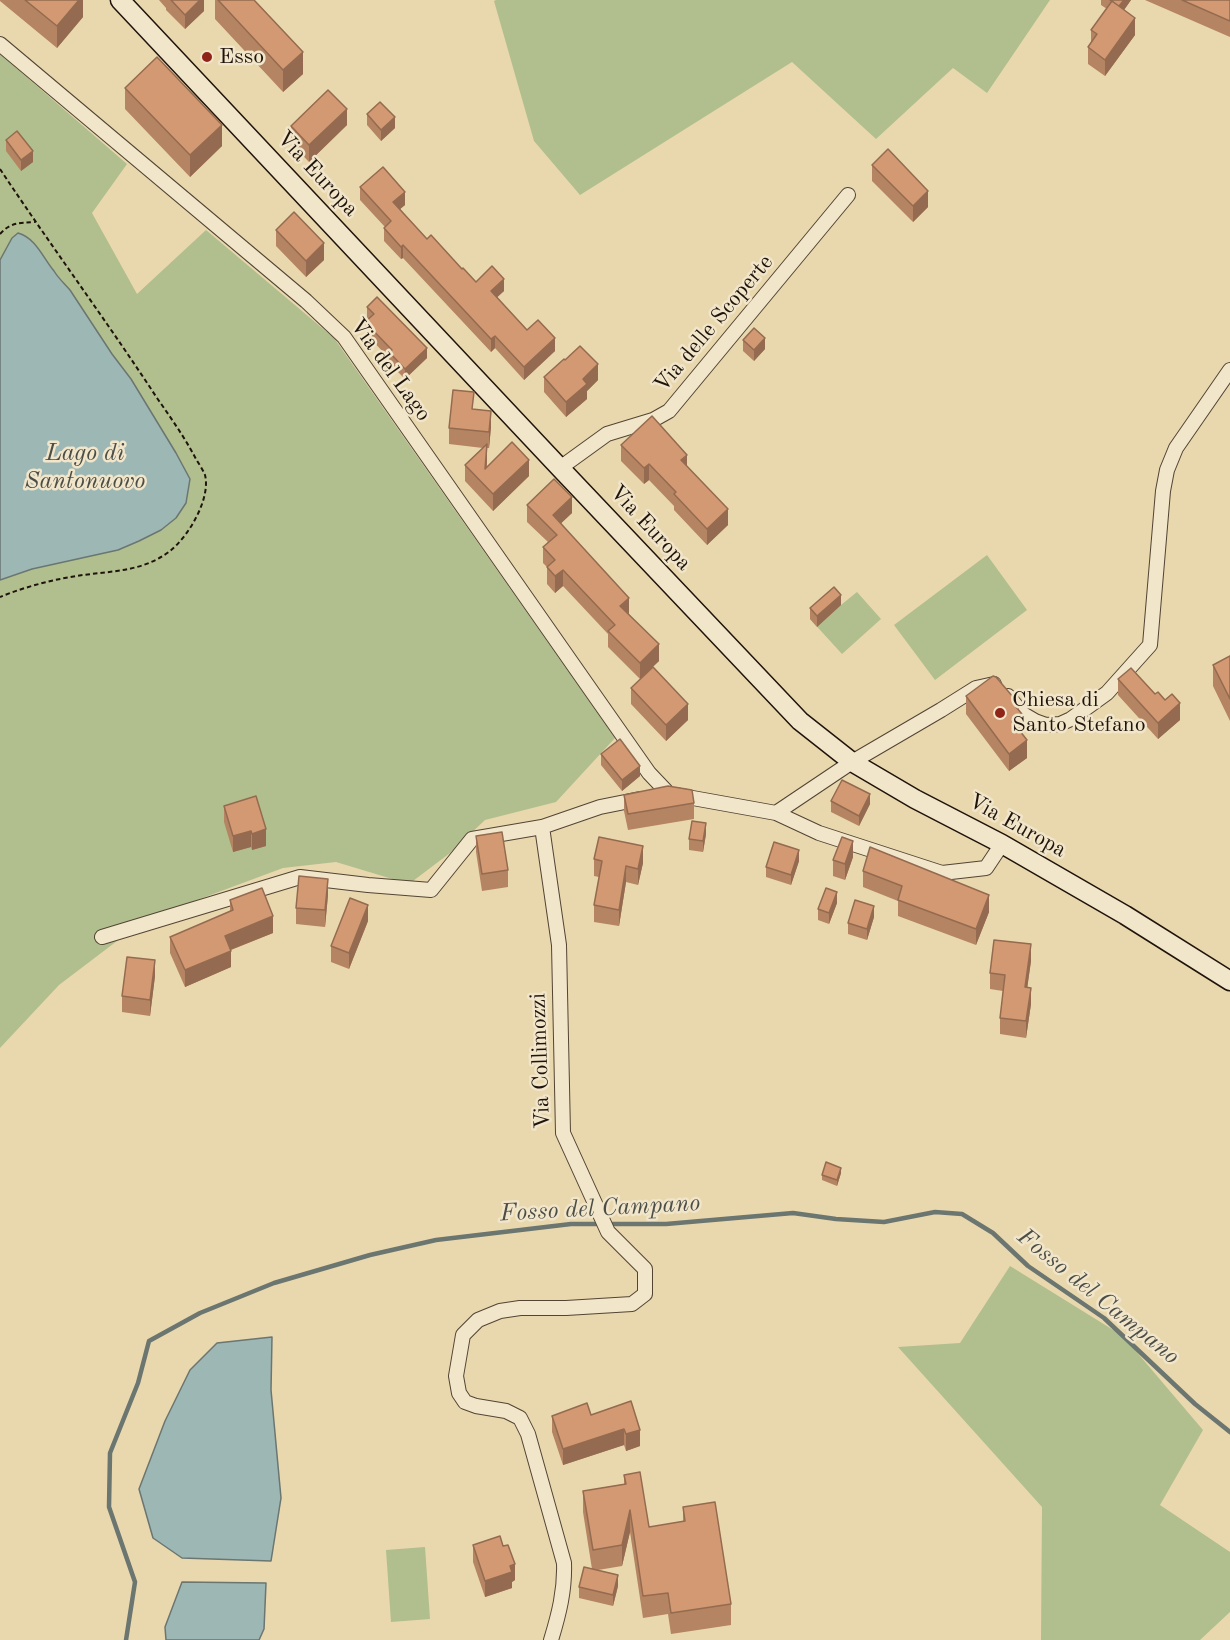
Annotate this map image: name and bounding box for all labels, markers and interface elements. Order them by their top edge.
place label: Esso [219,44,264,70]
marker: Esso [200,50,214,64]
street label: Via Europa [270,125,364,223]
street label: Via delle Scoperte [649,250,779,398]
street label: Via del Lago [344,313,436,427]
water label: Lago di Santonuovo [25,440,145,496]
street label: Via Europa [603,479,697,577]
place label: Chiesa di Santo Stefano [1012,687,1146,738]
marker: Chiesa di Santo Stefano [993,706,1007,720]
street label: Via Europa [963,788,1071,864]
street label: Via Collimozzi [525,993,557,1129]
water label: Fosso del Campano [499,1189,701,1229]
water label: Fosso del Campano [1011,1223,1185,1371]

